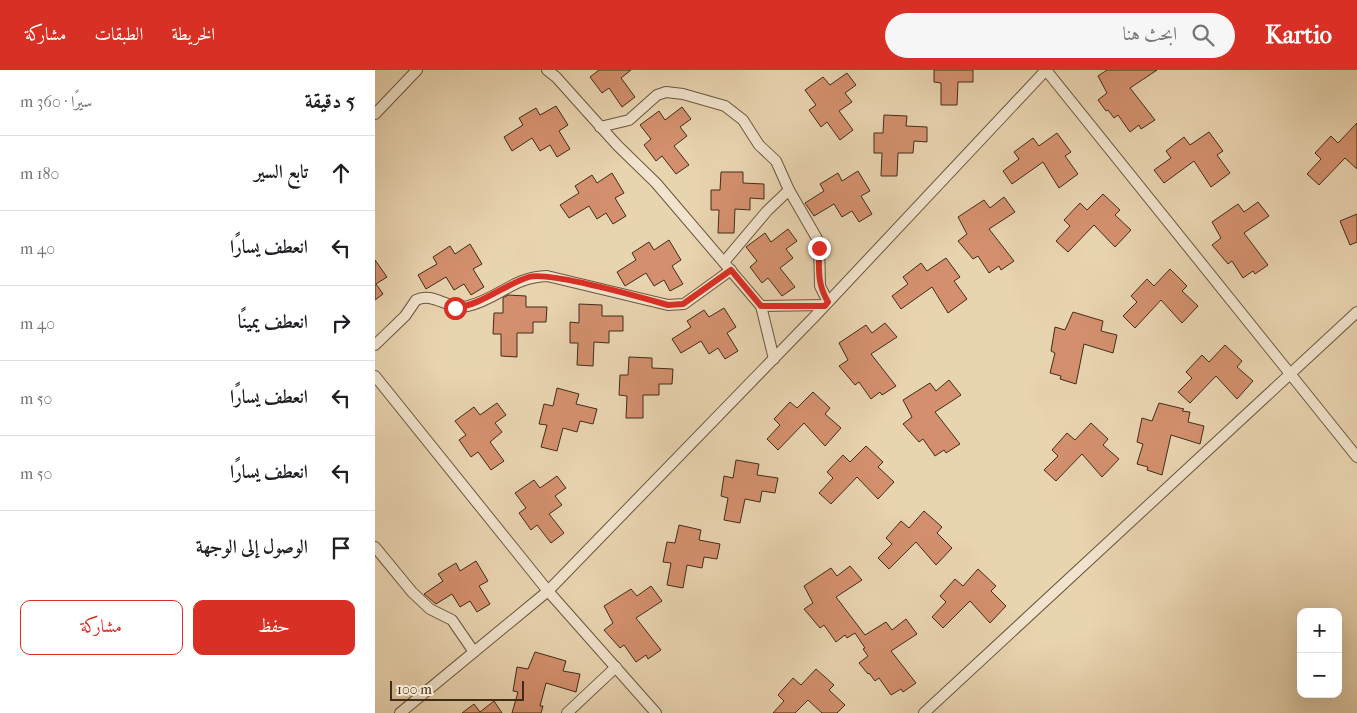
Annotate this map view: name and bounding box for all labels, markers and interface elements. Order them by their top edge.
search box [885,13,1235,58]
icon: search [1189,21,1217,49]
text: Kartio [1265,21,1332,49]
text: ابحث هنا [1122,23,1177,45]
text: مشاركة [25,24,66,45]
text: الطبقات [94,24,143,45]
text: الخريطة [171,24,215,45]
text: 5 دقيقة [305,89,355,113]
text: سيرًا · 360 m [20,92,92,111]
icon: ahead [327,159,355,187]
text: تابع السير [254,161,308,183]
text: 180 m [20,164,59,183]
icon: left [327,234,355,262]
text: انعطف يسارًا [230,236,308,258]
route end [808,237,831,260]
text: 40 m [20,239,55,258]
route start [444,297,467,320]
icon: right [327,309,355,337]
text: انعطف يمينًا [238,311,308,333]
text: 40 m [20,314,55,333]
icon: left [327,384,355,412]
text: انعطف يسارًا [230,386,308,408]
text: 50 m [20,389,52,408]
icon: left [327,459,355,487]
text: انعطف يسارًا [230,461,308,483]
text: 50 m [20,464,52,483]
icon: arrive [327,534,355,562]
text: الوصول إلى الوجهة [196,536,308,558]
button: مشاركة [20,600,183,655]
button: حفظ [193,600,355,655]
map controls [1297,608,1342,698]
button: + [1297,608,1342,653]
button: − [1297,653,1342,698]
scale bar [390,678,524,701]
text: 100 m [397,681,432,698]

